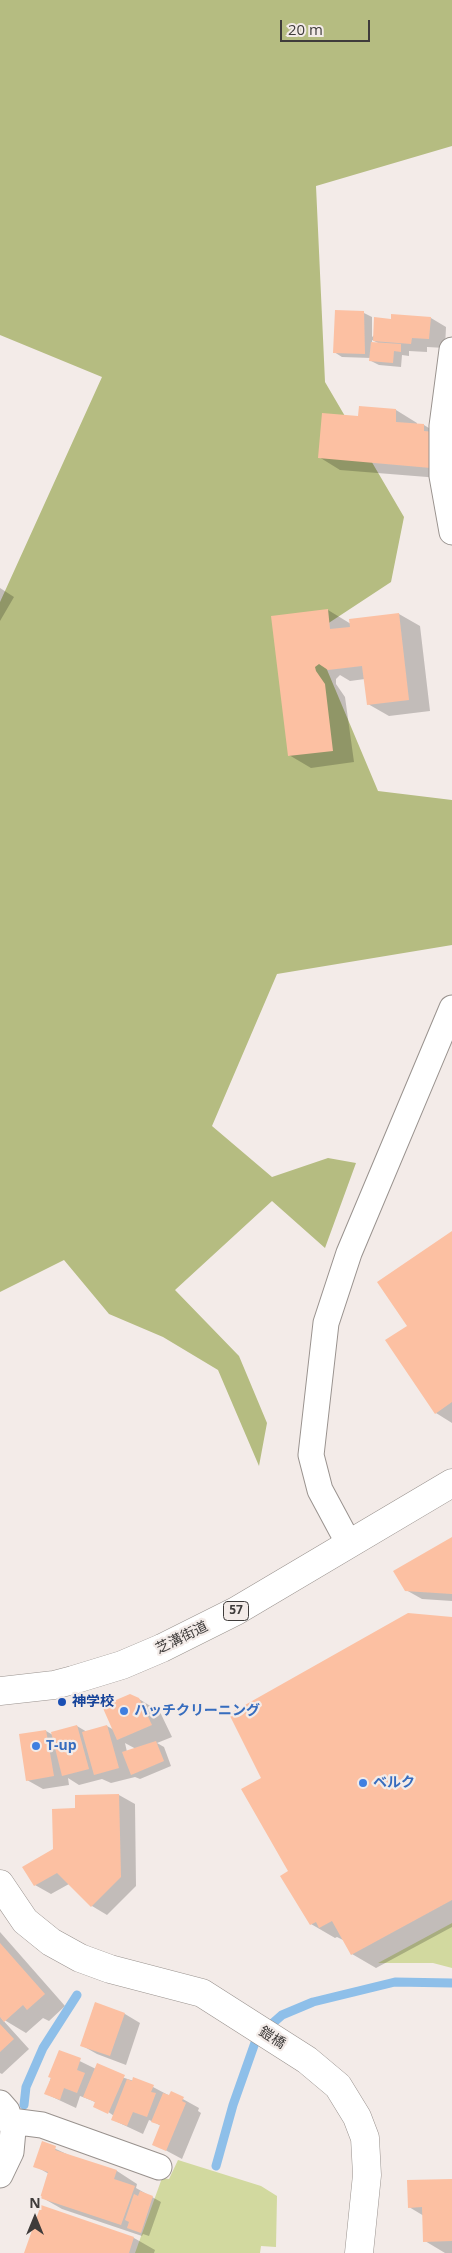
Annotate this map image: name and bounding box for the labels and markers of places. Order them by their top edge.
place label: 神学校 [72,1694,114,1710]
marker: 神学校 [56,1696,68,1708]
place label: ハッチクリーニング [134,1703,260,1719]
marker: ハッチクリーニング [118,1705,130,1717]
place label: T-up [46,1738,77,1754]
marker: T-up [30,1740,42,1752]
place label: ベルク [373,1775,415,1791]
marker: ベルク [357,1777,369,1789]

